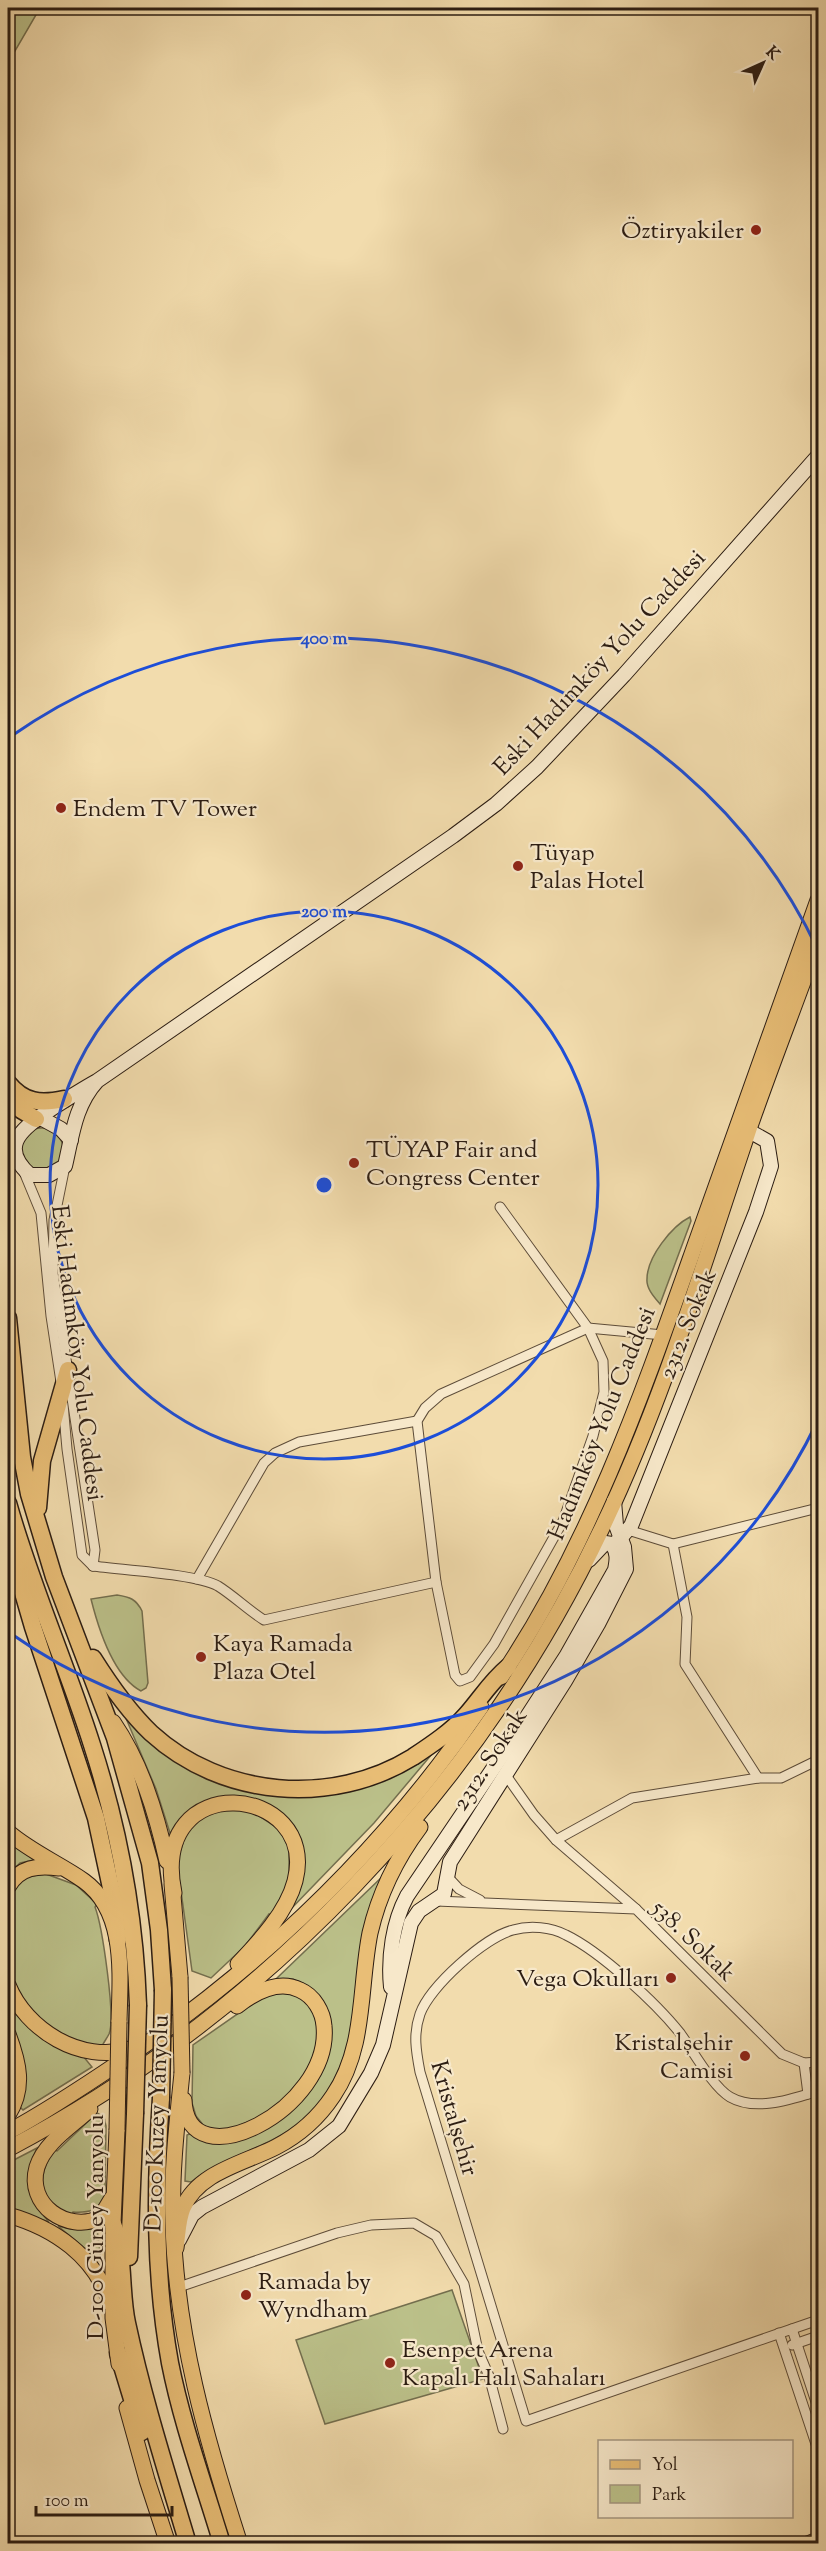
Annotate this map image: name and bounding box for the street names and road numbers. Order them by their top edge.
street label: Eski Hadımköy Yolu Caddesi [486,543,715,784]
street label: Eski Hadımköy Yolu Caddesi [41,1203,111,1503]
street label: 2312. Sokak [651,1265,726,1385]
street label: Hadımköy Yolu Caddesi [540,1302,665,1546]
street label: 2312. Sokak [445,1702,537,1818]
street label: 538. Sokak [641,1891,742,1990]
street label: D-100 Kuzey Yanyolu [137,2014,179,2232]
street label: Kristalşehir [420,2057,486,2180]
street label: D-100 Güney Yanyolu [80,2114,114,2340]

